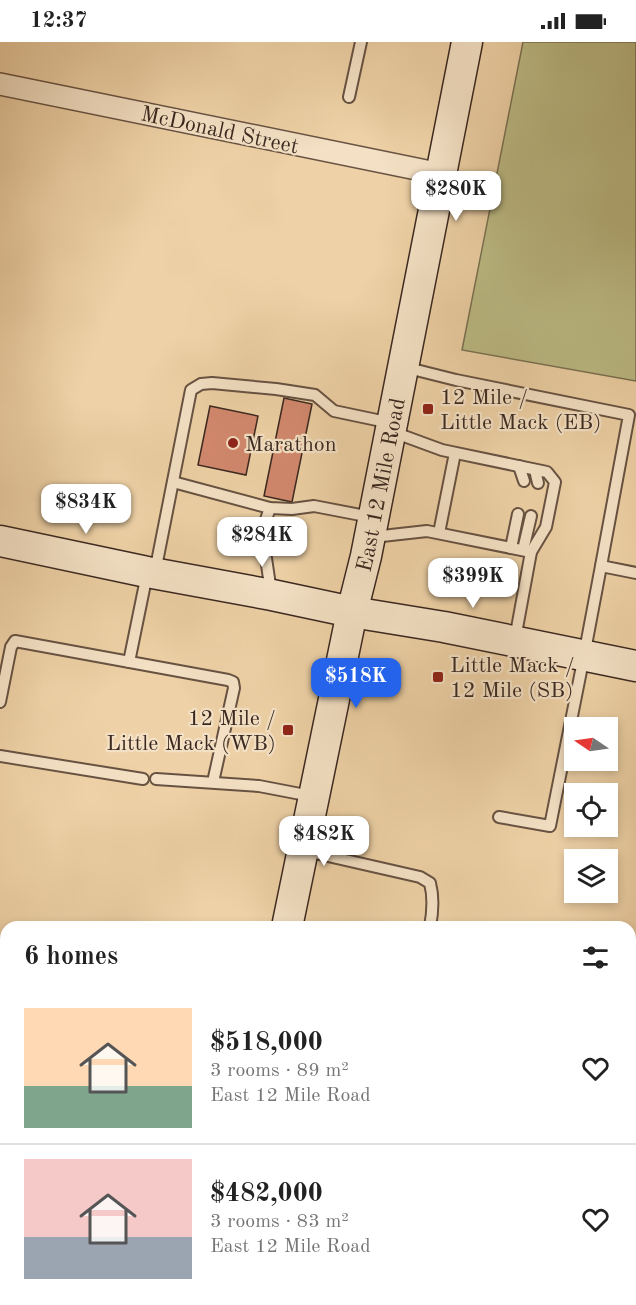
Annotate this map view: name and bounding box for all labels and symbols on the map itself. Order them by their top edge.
street label: McDonald Street [139,103,300,158]
pin: $280K [414,171,498,222]
place label: 12 Mile / Little Mack (EB) [440,387,601,434]
street label: East 12 Mile Road [353,396,410,574]
marker: 12 Mile / Little Mack (EB) [421,402,435,416]
place label: Marathon [245,434,337,456]
marker: Marathon [226,436,240,450]
pin: $834K [44,484,128,535]
pin: $284K [220,517,304,568]
pin: $399K [431,558,515,609]
place label: Little Mack / 12 Mile (SB) [450,655,575,702]
pin: $518K [314,658,398,709]
marker: Little Mack / 12 Mile (SB) [431,670,445,684]
place label: 12 Mile / Little Mack (WB) [106,708,276,755]
north arrow [564,717,618,771]
marker: 12 Mile / Little Mack (WB) [281,723,295,737]
pin: $482K [282,816,366,867]

